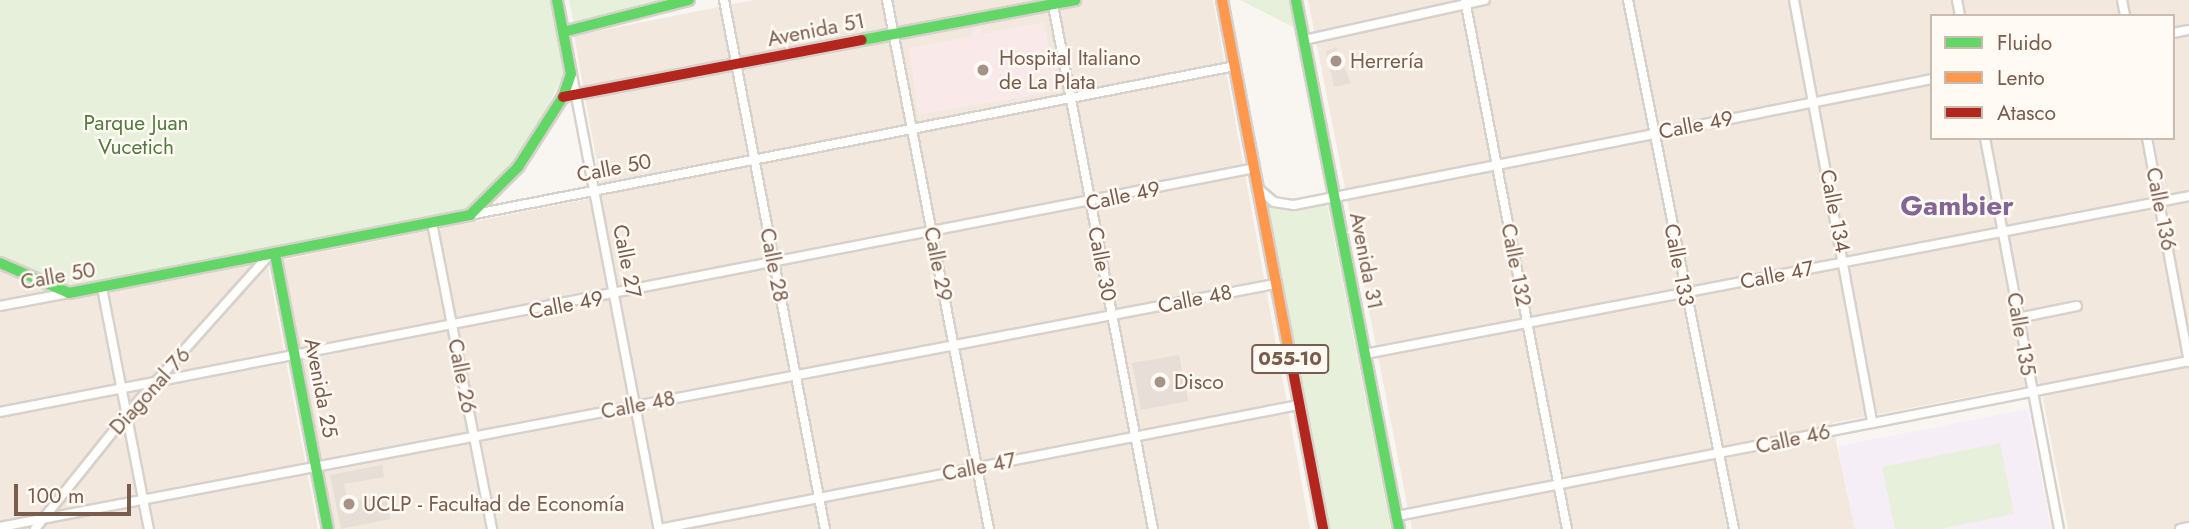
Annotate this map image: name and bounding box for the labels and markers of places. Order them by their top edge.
place label: Hospital Italiano de La Plata [999,45,1141,95]
place label: Herrería [1350,48,1423,74]
marker: Herrería [1328,53,1344,69]
marker: Hospital Italiano de La Plata [973,60,993,80]
place label: Disco [1174,369,1224,395]
marker: Disco [1152,374,1168,390]
place label: UCLP - Facultad de Economía [363,491,624,517]
marker: UCLP - Facultad de Economía [341,496,357,512]

